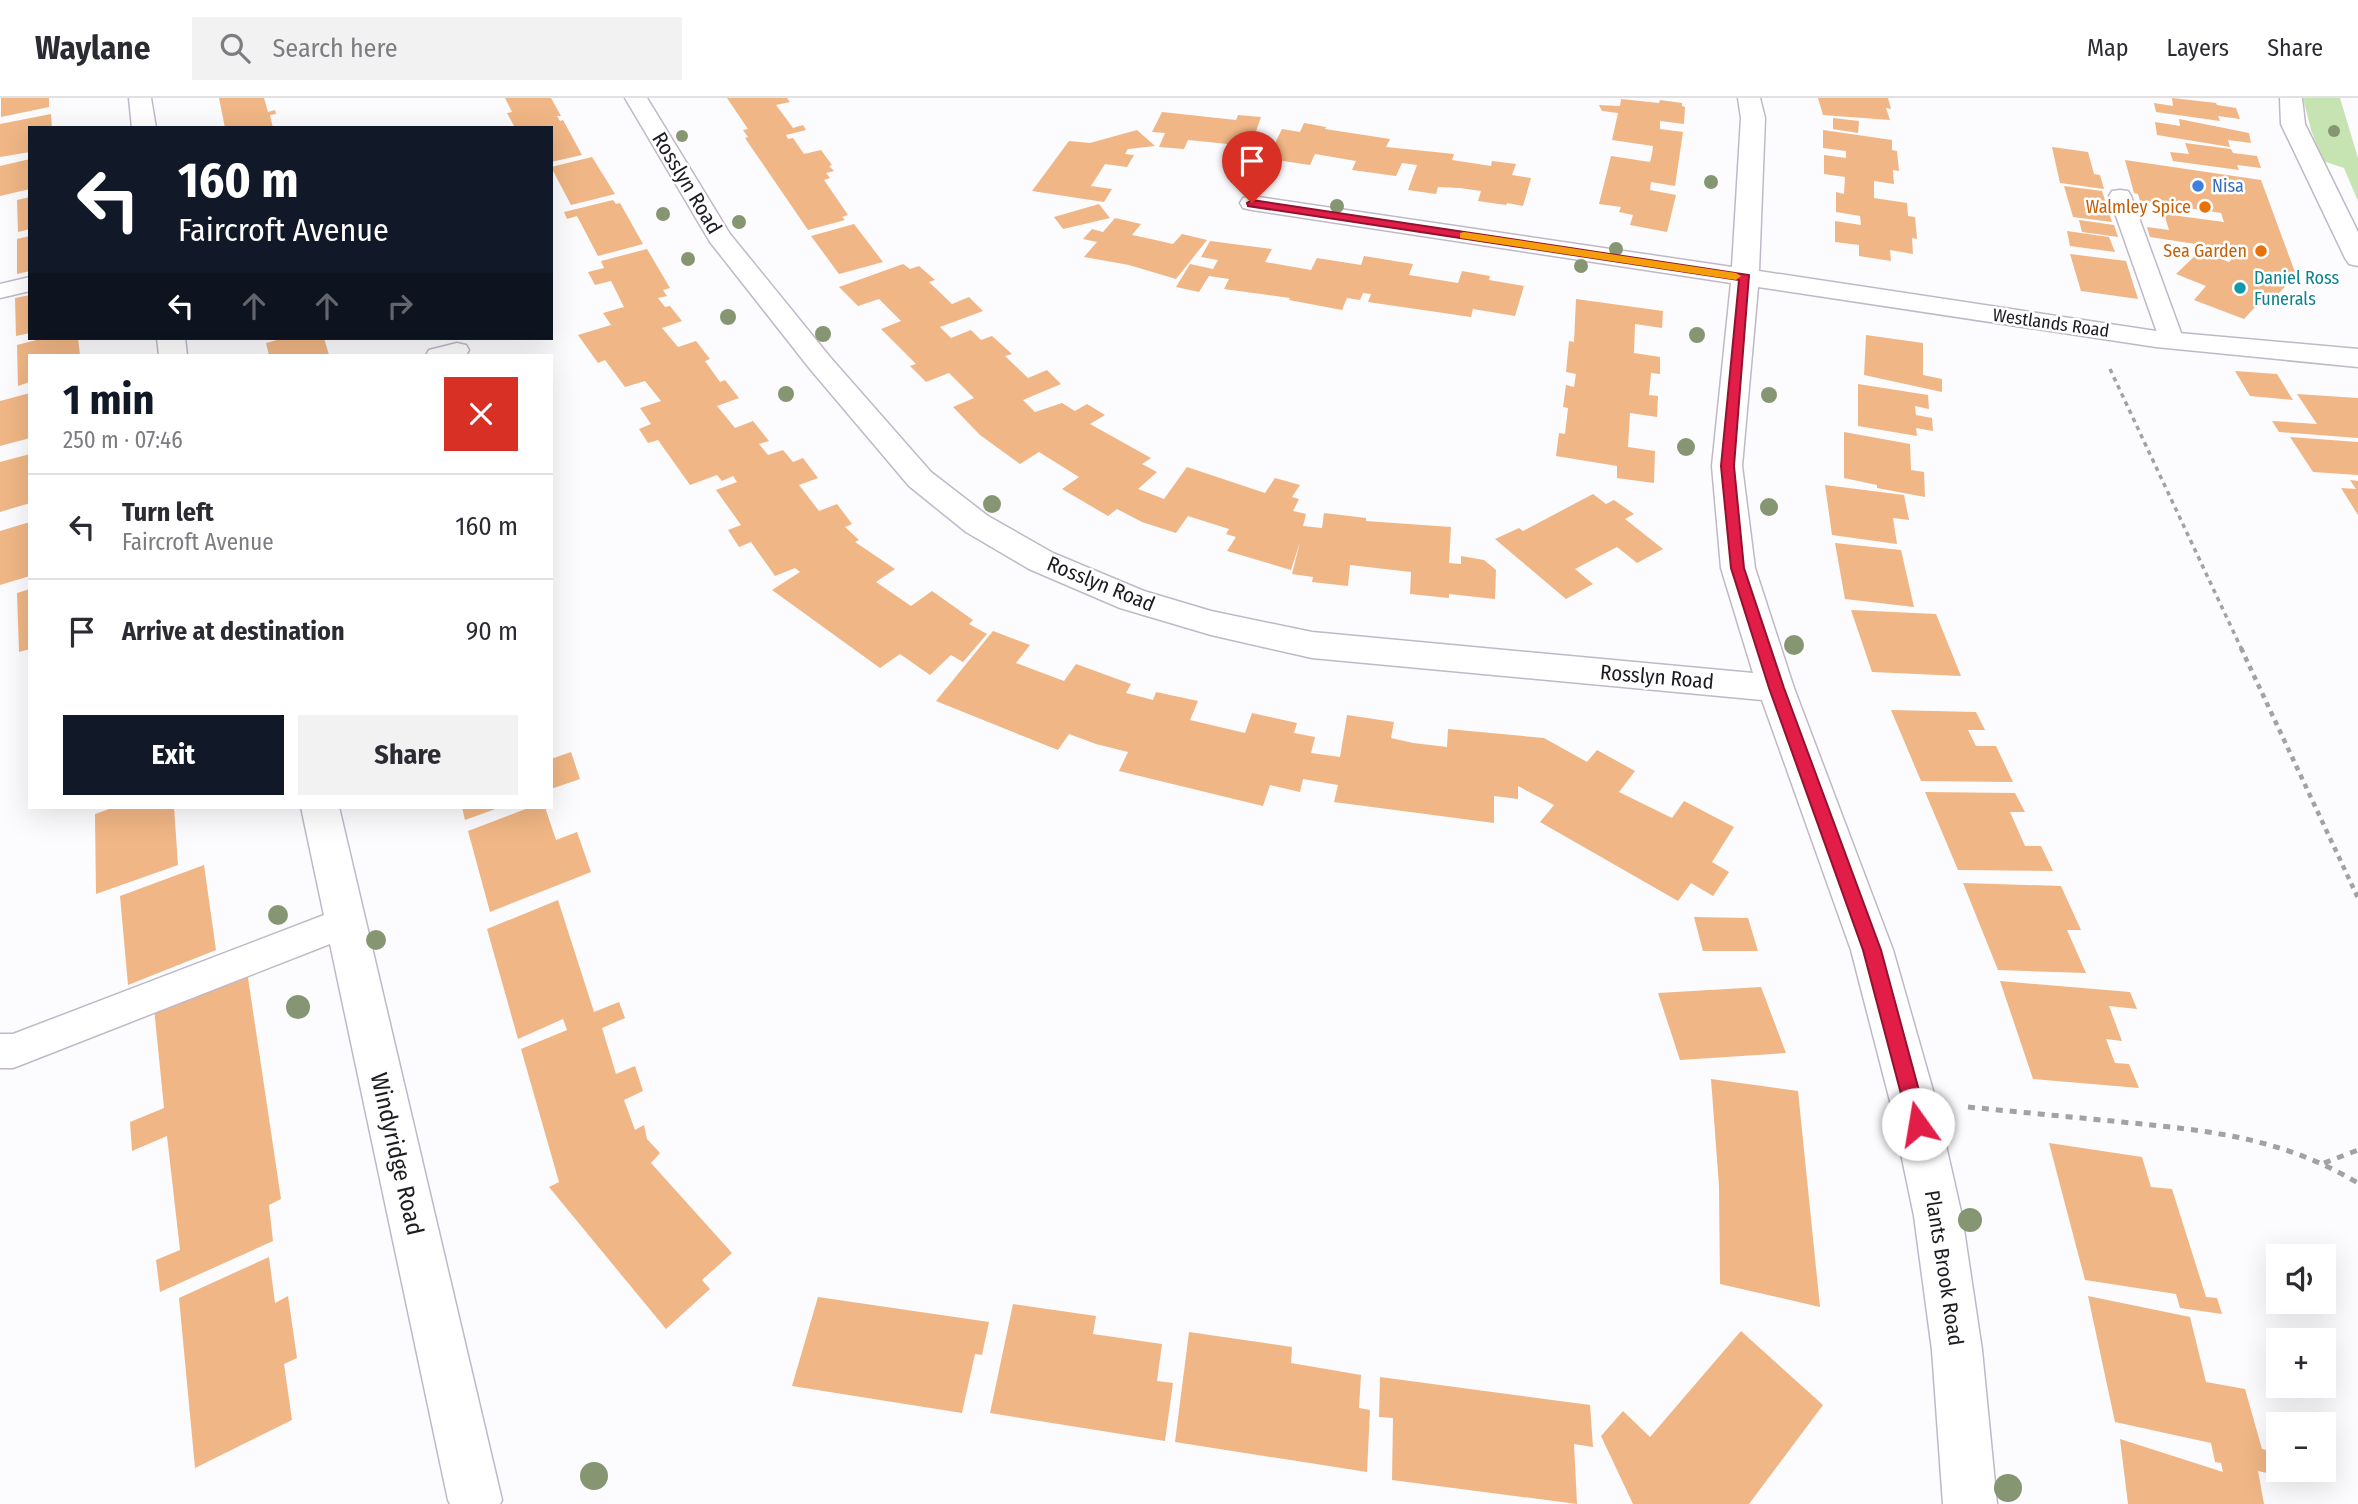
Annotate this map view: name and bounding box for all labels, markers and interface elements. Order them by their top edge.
search box [192,17,682,80]
text: Waylane [35,28,150,68]
icon: search [216,29,254,67]
text: Search here [272,33,398,64]
text: Map [2087,34,2129,62]
text: Layers [2167,34,2229,62]
text: Share [2267,34,2323,62]
street label: Rosslyn Road [646,127,728,239]
pin [1222,131,1282,203]
icon: arrive [1233,142,1271,180]
text: 160 m [178,151,299,210]
icon: left [63,154,154,245]
place label: Nisa [2212,175,2244,197]
marker: Nisa [2190,178,2206,194]
place label: Walmley Spice [2086,196,2191,218]
marker: Walmley Spice [2197,199,2213,215]
text: Faircroft Avenue [178,211,389,249]
place label: Sea Garden [2163,240,2247,262]
marker: Sea Garden [2253,243,2269,259]
place label: Daniel Ross Funerals [2254,267,2340,310]
marker: Daniel Ross Funerals [2232,280,2248,296]
icon: left [162,287,200,325]
icon: ahead [235,287,273,325]
icon: ahead [308,287,346,325]
icon: right [381,287,419,325]
street label: Westlands Road [1991,304,2111,342]
text: 1 min [63,375,154,425]
button: close [444,377,518,451]
text: 250 m · 07:46 [63,426,183,454]
text: Turn left [122,497,214,528]
icon: left [63,508,101,546]
text: 160 m [455,511,518,542]
text: Faircroft Avenue [122,528,274,556]
street label: Rosslyn Road [1043,551,1159,617]
icon: arrive [63,613,101,651]
text: Arrive at destination [122,616,345,647]
text: 90 m [466,616,518,647]
street label: Rosslyn Road [1599,659,1715,695]
button: Exit [63,715,284,795]
button: Share [298,715,518,795]
street label: Windyridge Road [365,1070,429,1238]
position arrow [1881,1087,1955,1161]
street label: Plants Brook Road [1919,1188,1969,1348]
map controls [2266,1244,2336,1482]
button: sound [2266,1244,2336,1314]
button: + [2266,1328,2336,1398]
button: − [2266,1412,2336,1482]

